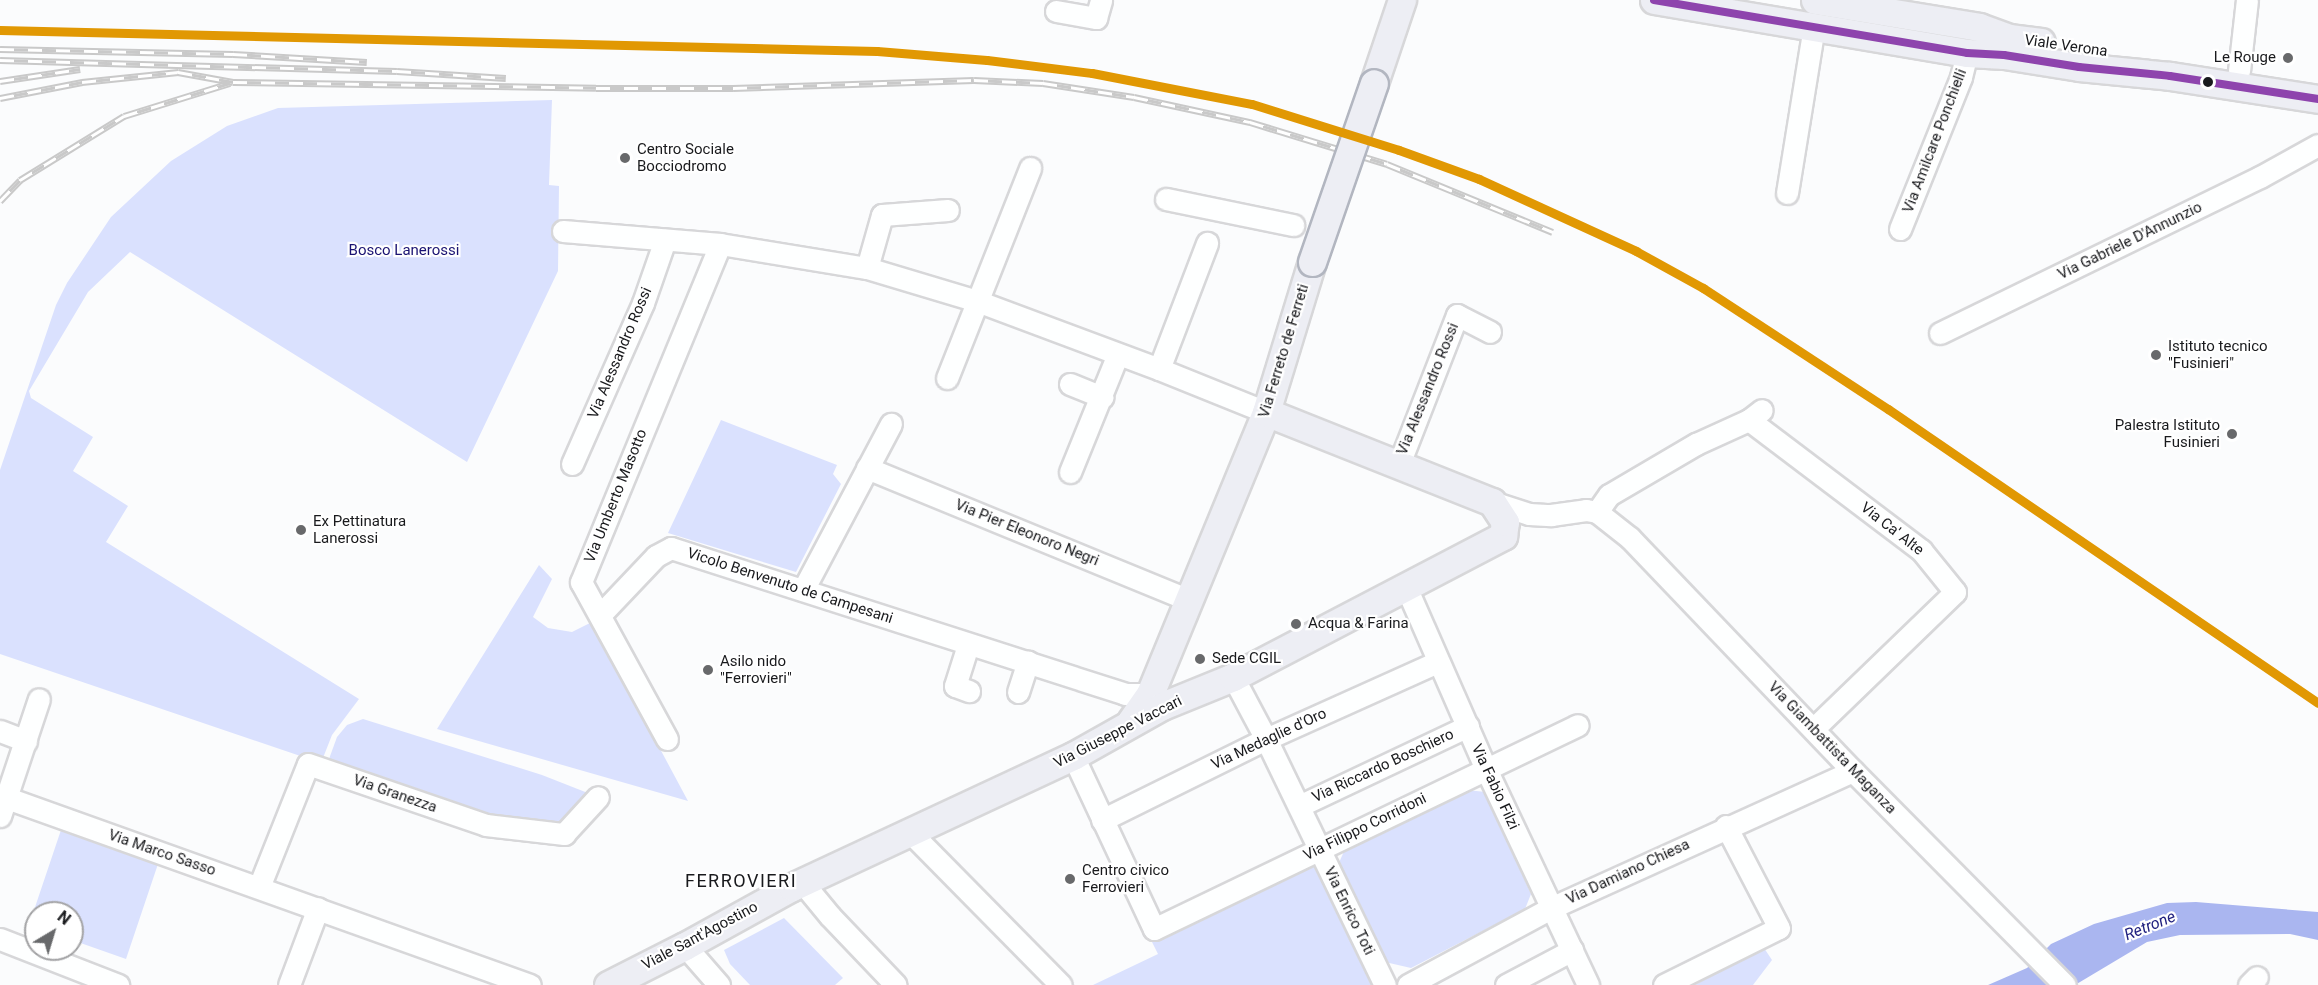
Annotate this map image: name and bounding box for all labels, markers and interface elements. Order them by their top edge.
street label: Viale Verona [2023,31,2109,61]
place label: Le Rouge [2214,49,2276,67]
marker: Le Rouge [2281,51,2295,65]
street label: Via Amilcare Ponchielli [1899,66,1971,216]
unlabelled marker [2202,76,2214,88]
place label: Centro Sociale Bocciodromo [637,140,734,175]
marker: Centro Sociale Bocciodromo [618,151,632,165]
street label: Via Gabriele D'Annunzio [2055,198,2205,284]
park label: Bosco Lanerossi [349,242,459,260]
street label: Via Ferreto de Ferreti [1255,282,1313,420]
street label: Via Alessandro Rossi [584,285,656,421]
street label: Via Alessandro Rossi [1393,320,1463,458]
place label: Istituto tecnico "Fusinieri" [2168,337,2268,372]
marker: Istituto tecnico "Fusinieri" [2149,348,2163,362]
place label: Palestra Istituto Fusinieri [2115,416,2220,451]
street label: Via Umberto Masotto [581,427,651,565]
marker: Palestra Istituto Fusinieri [2225,427,2239,441]
street label: Via Pier Eleonoro Negri [952,496,1102,570]
street label: Via Ca' Alte [1857,499,1927,559]
place label: Ex Pettinatura Lanerossi [313,512,406,547]
marker: Ex Pettinatura Lanerossi [294,523,308,537]
street label: Vicolo Benvenuto de Campesani [685,544,895,628]
place label: Acqua & Farina [1308,615,1409,633]
marker: Acqua & Farina [1289,617,1303,631]
place label: Sede CGIL [1212,650,1281,668]
place label: Asilo nido "Ferrovieri" [720,652,792,687]
marker: Sede CGIL [1193,652,1207,666]
marker: Asilo nido "Ferrovieri" [701,663,715,677]
street label: Via Giambattista Maganza [1764,678,1900,818]
street label: Via Giuseppe Vaccari [1051,692,1185,772]
street label: Via Medaglie d'Oro [1209,704,1329,774]
street label: Via Riccardo Boschiero [1309,725,1457,807]
street label: Via Fabio Filzi [1467,741,1523,833]
street label: Via Granezza [351,771,439,817]
street label: Via Filippo Corridoni [1301,789,1429,865]
street label: Via Marco Sasso [106,826,218,880]
street label: Via Damiano Chiesa [1563,836,1693,908]
place label: Centro civico Ferrovieri [1082,861,1169,896]
street label: Via Enrico Toti [1320,864,1378,958]
district label: FERROVIERI [685,870,797,892]
marker: Centro civico Ferrovieri [1063,872,1077,886]
street label: Viale Sant'Agostino [639,898,761,974]
north arrow [24,901,84,961]
text: N [54,907,74,929]
water label: Retrone [2122,907,2178,945]

